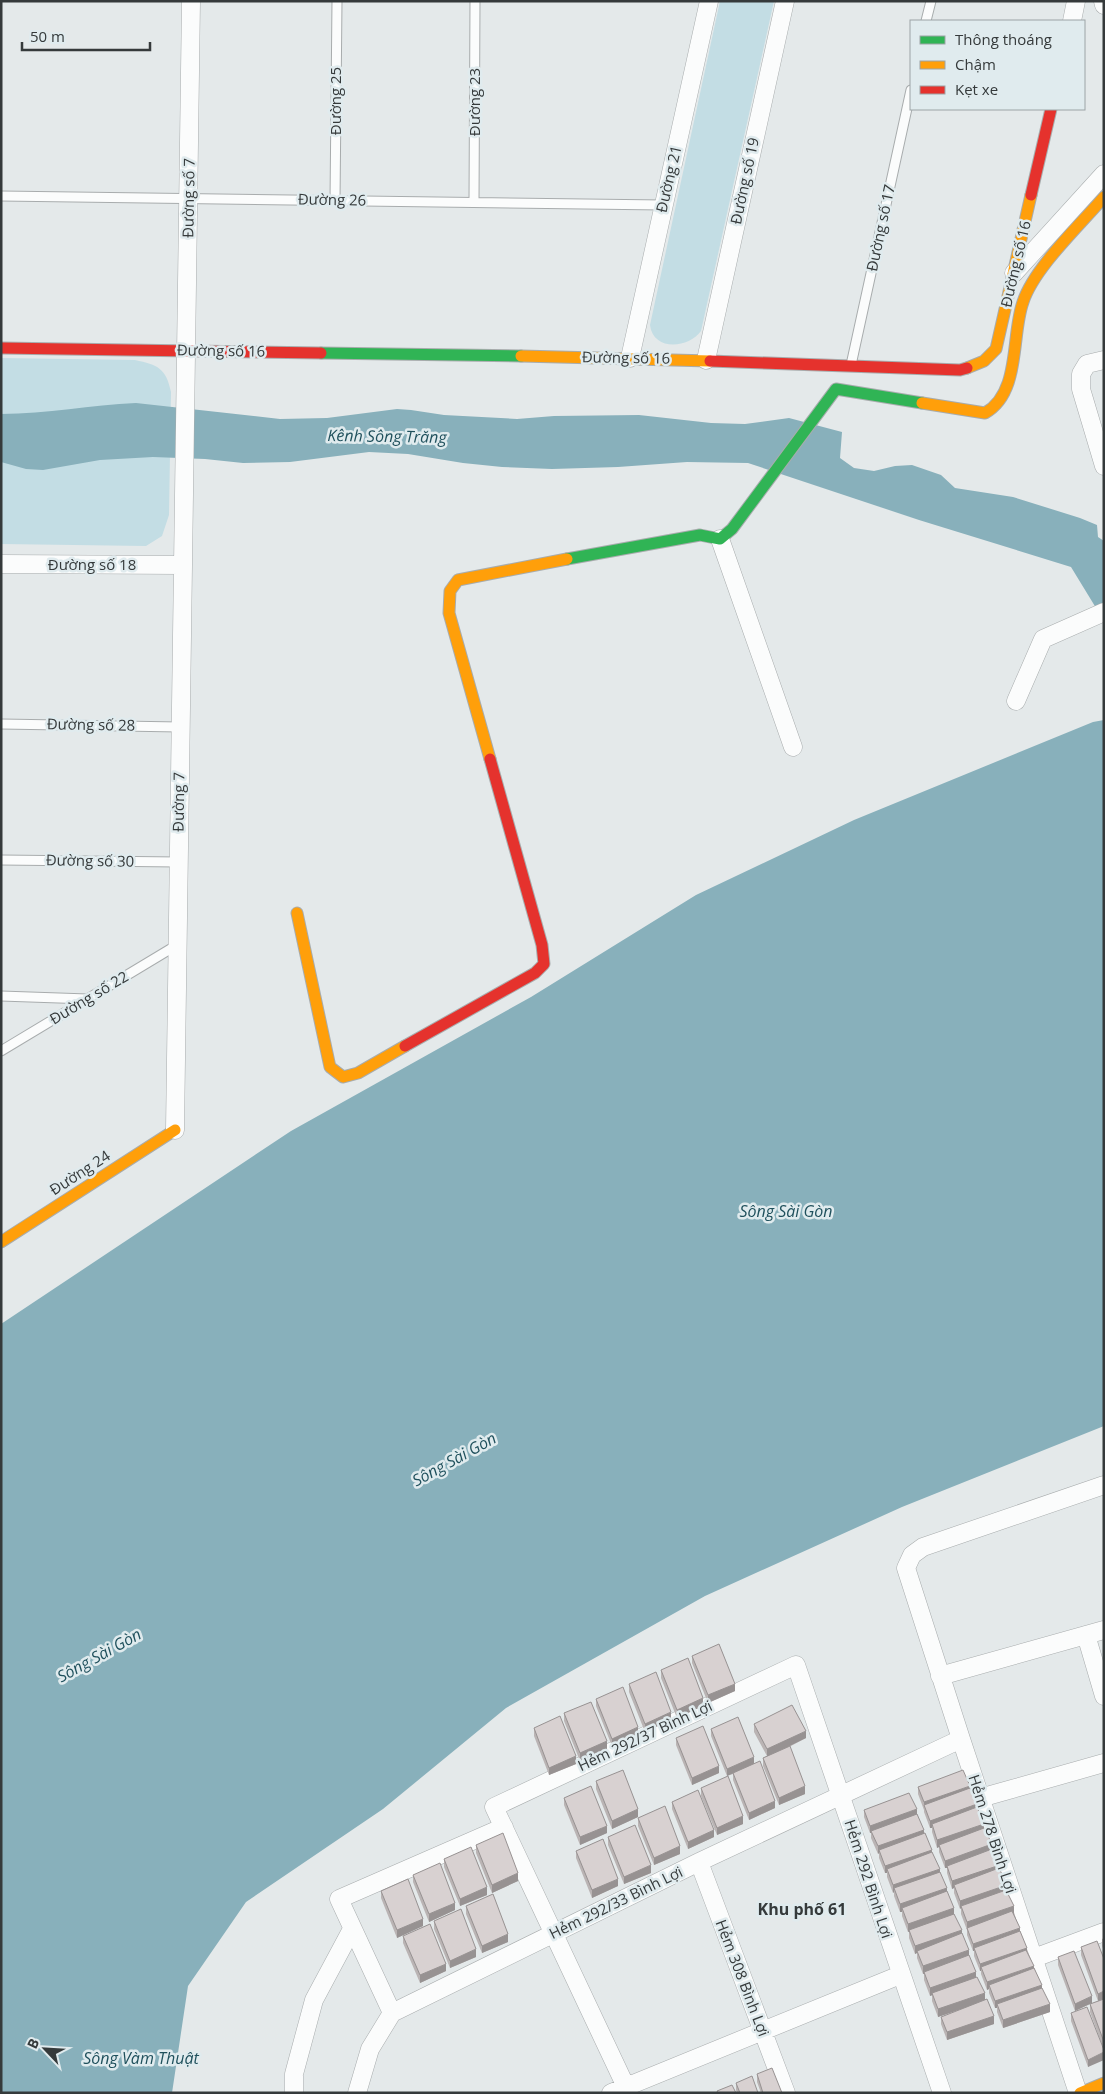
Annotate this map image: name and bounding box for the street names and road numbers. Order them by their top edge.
street label: Đường 25 [325,67,345,135]
street label: Đường 23 [464,68,484,136]
street label: Đường số 19 [725,135,763,226]
street label: Đường 21 [651,143,685,214]
street label: Đường số 7 [177,158,199,238]
street label: Đường số 17 [861,182,899,273]
street label: Đường 26 [298,188,366,210]
street label: Đường số 16 [995,218,1035,309]
street label: Đường số 16 [177,339,265,361]
street label: Đường số 16 [582,346,670,368]
street label: Đường số 18 [48,554,136,574]
street label: Đường số 28 [47,713,135,735]
street label: Đường 7 [167,772,189,832]
street label: Đường số 30 [46,849,134,871]
street label: Đường số 22 [45,966,132,1028]
street label: Đường 24 [45,1145,114,1199]
street label: Hẻm 292/37 Bình Lợi [574,1695,715,1775]
street label: Hẻm 278 Bình Lợi [964,1772,1022,1895]
street label: Hẻm 292 Bình Lợi [840,1817,898,1940]
street label: Hẻm 292/33 Bình Lợi [546,1861,686,1943]
street label: Hẻm 308 Bình Lợi [711,1916,774,2039]

